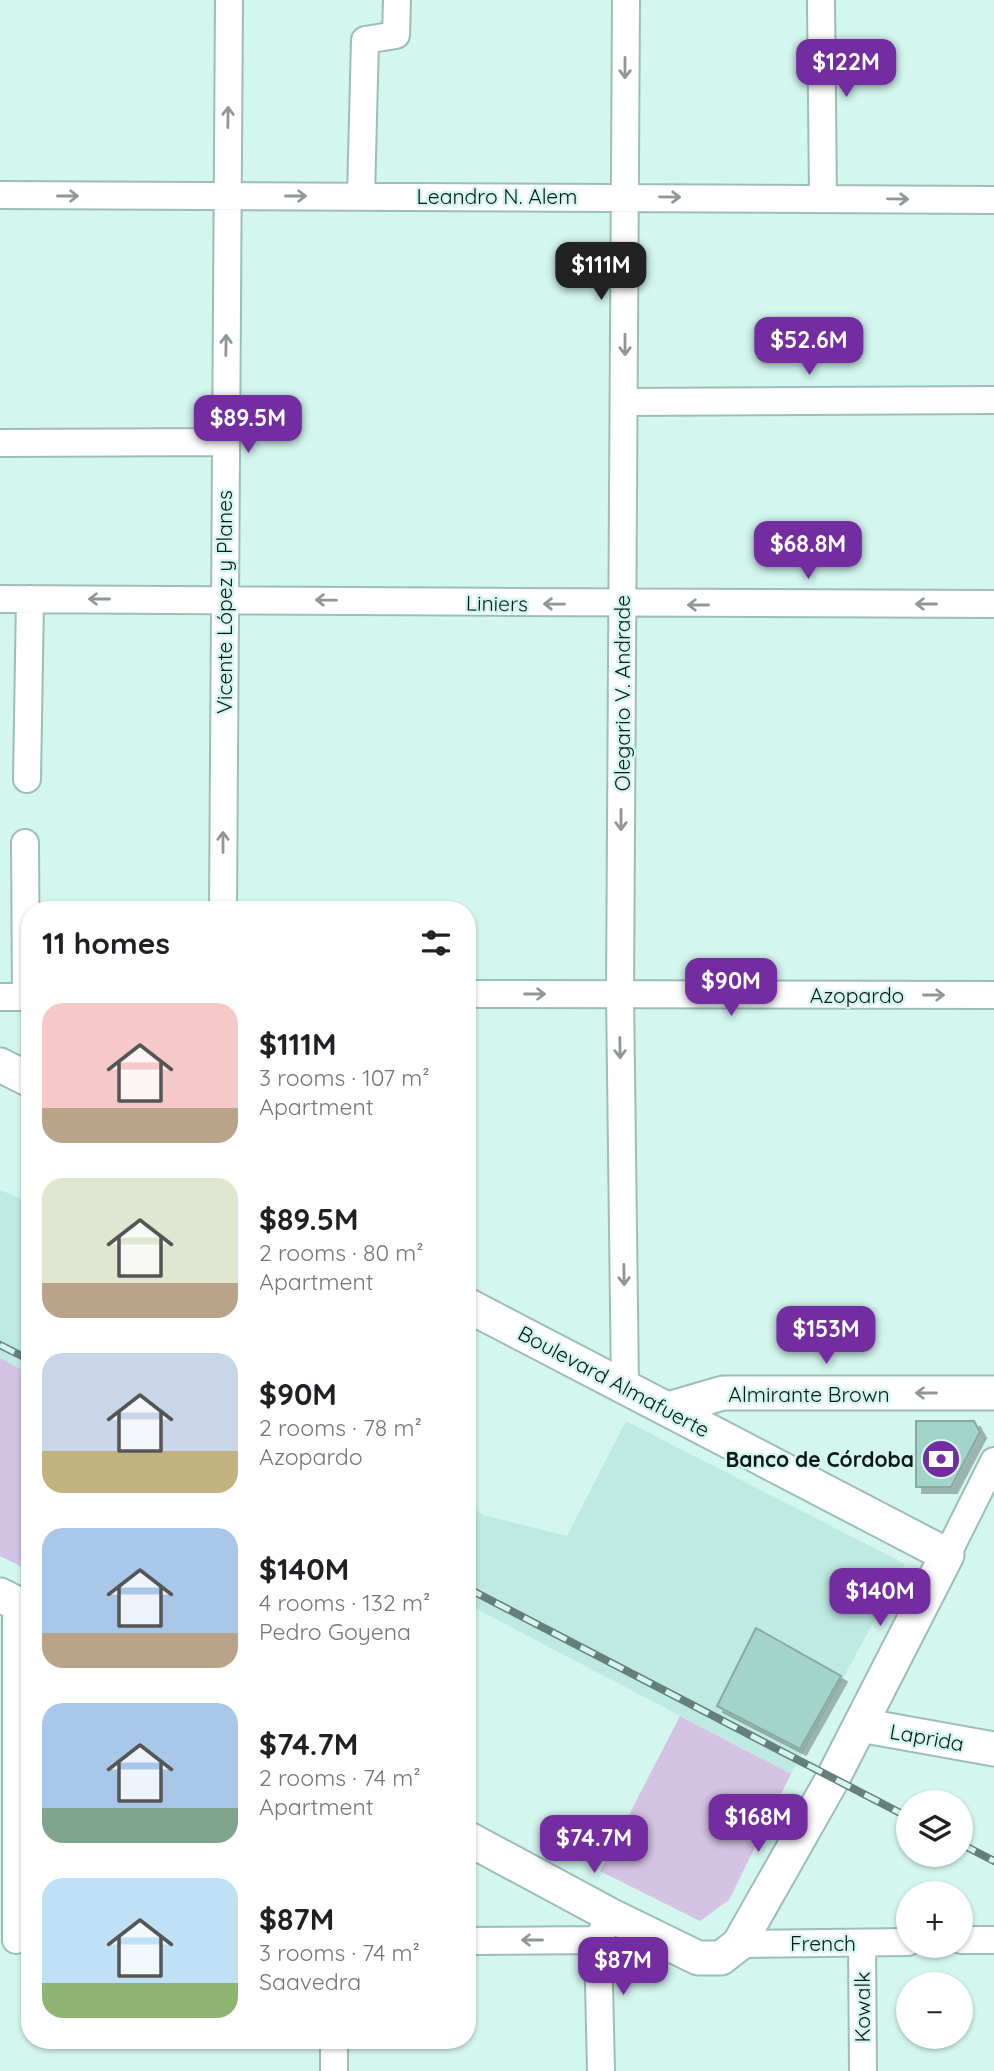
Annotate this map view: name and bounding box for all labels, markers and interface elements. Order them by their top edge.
pin: $122M [797,40,895,99]
text: $122M [812,47,880,76]
one-way arrow [619,56,632,79]
one-way arrow [221,106,235,129]
street label: Leandro N. Alem [417,183,577,209]
one-way arrow [56,189,79,203]
one-way arrow [284,189,307,203]
one-way arrow [658,190,681,204]
one-way arrow [886,192,909,206]
pin: $111M [552,243,650,302]
text: $111M [571,250,631,279]
pin: $52.6M [752,318,866,377]
text: $52.6M [770,325,848,354]
one-way arrow [618,333,632,356]
one-way arrow [219,334,232,357]
pin: $89.5M [191,396,305,455]
text: $89.5M [210,403,286,432]
street label: Vicente López y Planes [211,490,237,714]
pin: $68.8M [751,522,865,581]
text: $68.8M [770,529,846,558]
street label: Liniers [466,589,528,617]
one-way arrow [88,592,111,606]
one-way arrow [315,593,338,607]
street label: Olegario V. Andrade [609,595,635,791]
one-way arrow [543,597,566,611]
one-way arrow [915,597,938,611]
one-way arrow [687,598,710,612]
one-way arrow [614,808,628,831]
one-way arrow [216,831,230,854]
text: 11 homes [42,924,170,962]
icon: filters [417,924,455,962]
pin: $90M [690,958,772,1018]
text: $90M [701,966,761,995]
street label: Azopardo [810,982,904,1008]
one-way arrow [524,987,547,1001]
one-way arrow [923,988,946,1002]
text: $111M [259,1025,337,1063]
icon: home [98,1031,182,1115]
one-way arrow [614,1036,627,1059]
text: 3 rooms · 107 m² [259,1063,430,1092]
text: Apartment [259,1092,373,1121]
text: $89.5M [259,1200,359,1238]
icon: home [98,1206,182,1290]
text: 2 rooms · 80 m² [259,1238,424,1267]
one-way arrow [617,1263,630,1286]
text: Apartment [259,1267,373,1296]
pin: $153M [777,1306,875,1366]
text: $153M [792,1314,860,1343]
street label: Boulevard Almafuerte [514,1319,714,1443]
text: $90M [259,1375,337,1413]
icon: home [98,1381,182,1465]
street label: Almirante Brown [728,1381,890,1407]
one-way arrow [915,1386,938,1400]
text: 2 rooms · 78 m² [259,1413,422,1442]
bank icon: Banco de Córdoba [920,1438,962,1480]
text: Azopardo [259,1442,363,1471]
place label: Banco de Córdoba [726,1446,914,1472]
text: $140M [259,1550,349,1588]
icon: home [98,1556,182,1640]
pin: $140M [831,1568,929,1628]
text: $140M [845,1576,915,1605]
text: 4 rooms · 132 m² [259,1588,430,1617]
text: Pedro Goyena [259,1617,411,1646]
street label: Laprida [888,1718,966,1756]
text: $74.7M [259,1725,358,1763]
icon: home [98,1731,182,1815]
text: 2 rooms · 74 m² [259,1763,421,1792]
map controls [896,1790,973,2049]
button: layers [896,1790,973,1867]
text: Apartment [259,1792,373,1821]
pin: $168M [709,1794,807,1854]
text: $168M [725,1802,791,1831]
pin: $74.7M [537,1815,651,1875]
text: $74.7M [556,1823,632,1852]
button: + [896,1881,973,1958]
text: $87M [259,1900,334,1938]
icon: home [98,1906,182,1990]
street label: French [790,1930,856,1956]
one-way arrow [521,1933,544,1947]
text: 3 rooms · 74 m² [259,1938,420,1967]
pin: $87M [582,1938,664,1997]
text: $87M [594,1945,652,1974]
text: Saavedra [259,1967,361,1996]
street label: Kowalk [849,1971,875,2043]
button: − [896,1972,973,2049]

